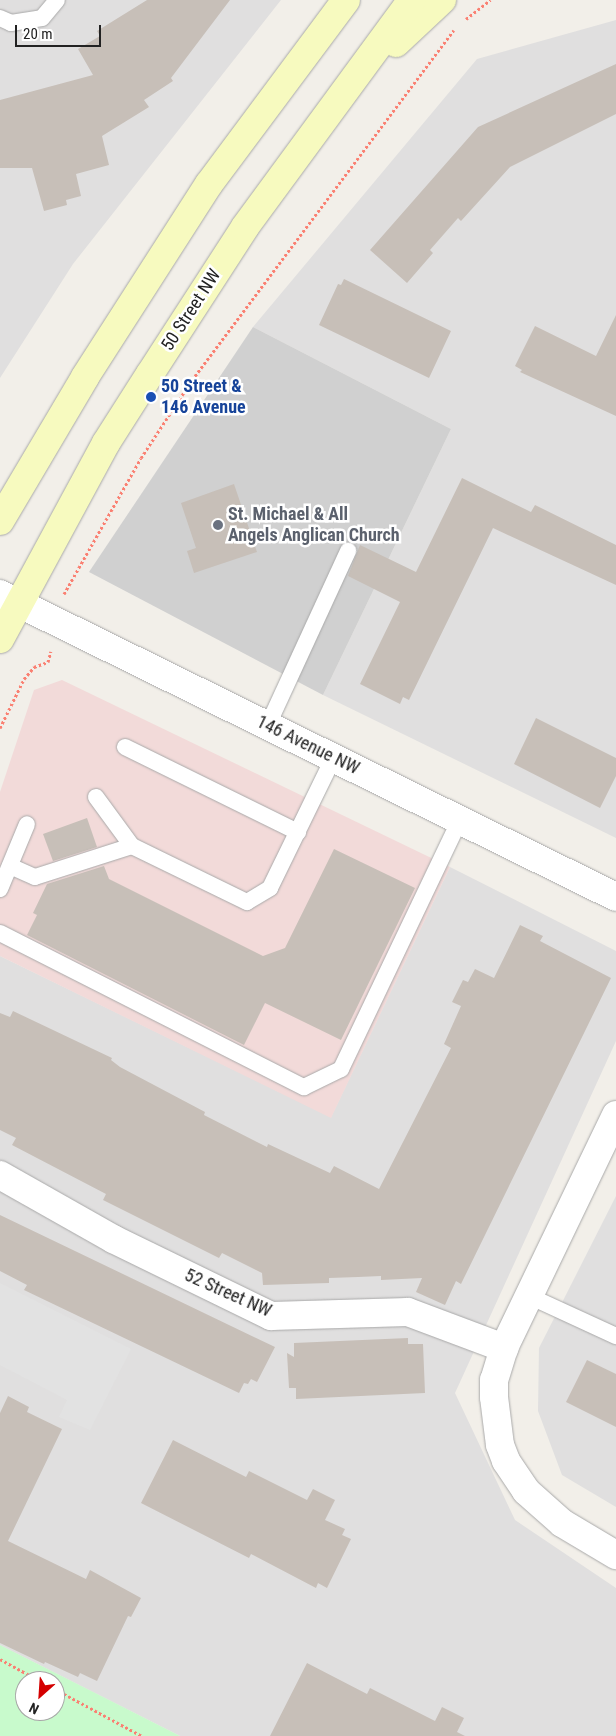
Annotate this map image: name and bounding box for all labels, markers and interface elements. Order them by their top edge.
scale bar [18,15,104,47]
text: 20 m [23,25,53,43]
street label: 50 Street NW [157,265,225,355]
place label: 50 Street & 146 Avenue [161,376,246,418]
marker: 50 Street & 146 Avenue [145,391,157,403]
place label: St. Michael & All Angels Anglican Church [228,504,400,546]
marker: St. Michael & All Angels Anglican Church [212,519,224,531]
street label: 146 Avenue NW [253,711,363,779]
street label: 52 Street NW [181,1264,275,1322]
north arrow [15,1671,65,1721]
text: N [27,1700,41,1718]

